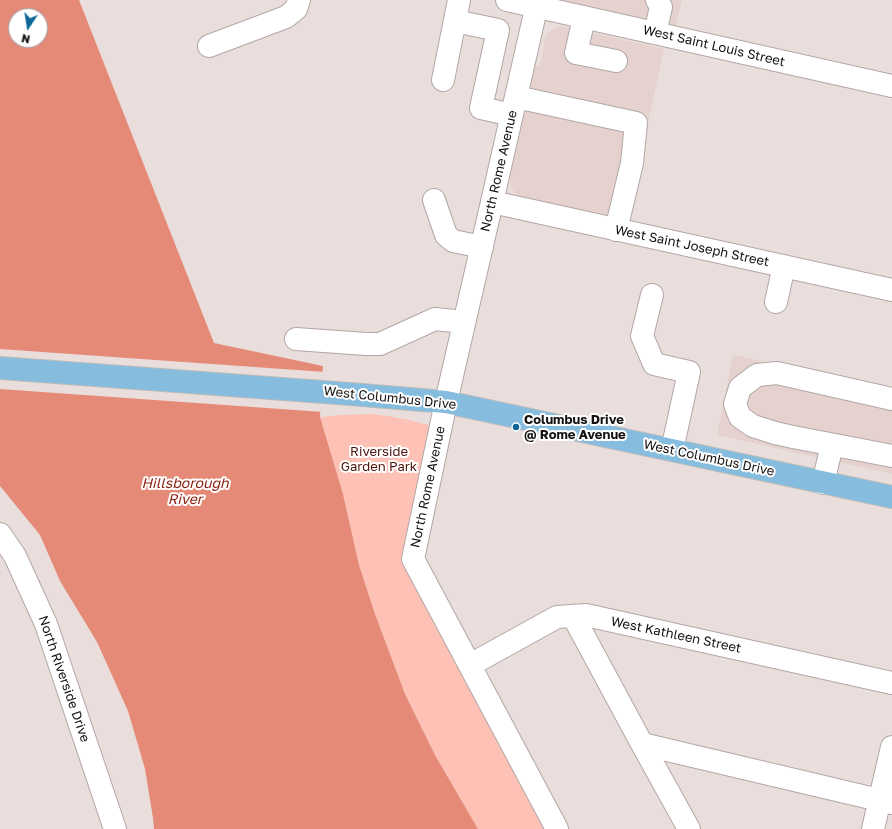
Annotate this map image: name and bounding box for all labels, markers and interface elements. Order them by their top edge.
north arrow [8,8,48,48]
street label: West Saint Louis Street [641,22,787,70]
text: N [20,32,31,46]
street label: North Rome Avenue [477,109,521,233]
street label: West Saint Joseph Street [613,222,771,270]
street label: West Columbus Drive [323,383,457,413]
place label: Columbus Drive @ Rome Avenue [524,412,626,443]
marker: Columbus Drive @ Rome Avenue [511,422,521,432]
street label: North Rome Avenue [407,425,449,549]
street label: West Columbus Drive [642,437,776,479]
park label: Riverside Garden Park [341,444,417,475]
water label: Hillsborough River [141,476,229,508]
street label: North Riverside Drive [35,614,93,744]
street label: West Kathleen Street [609,614,743,656]

